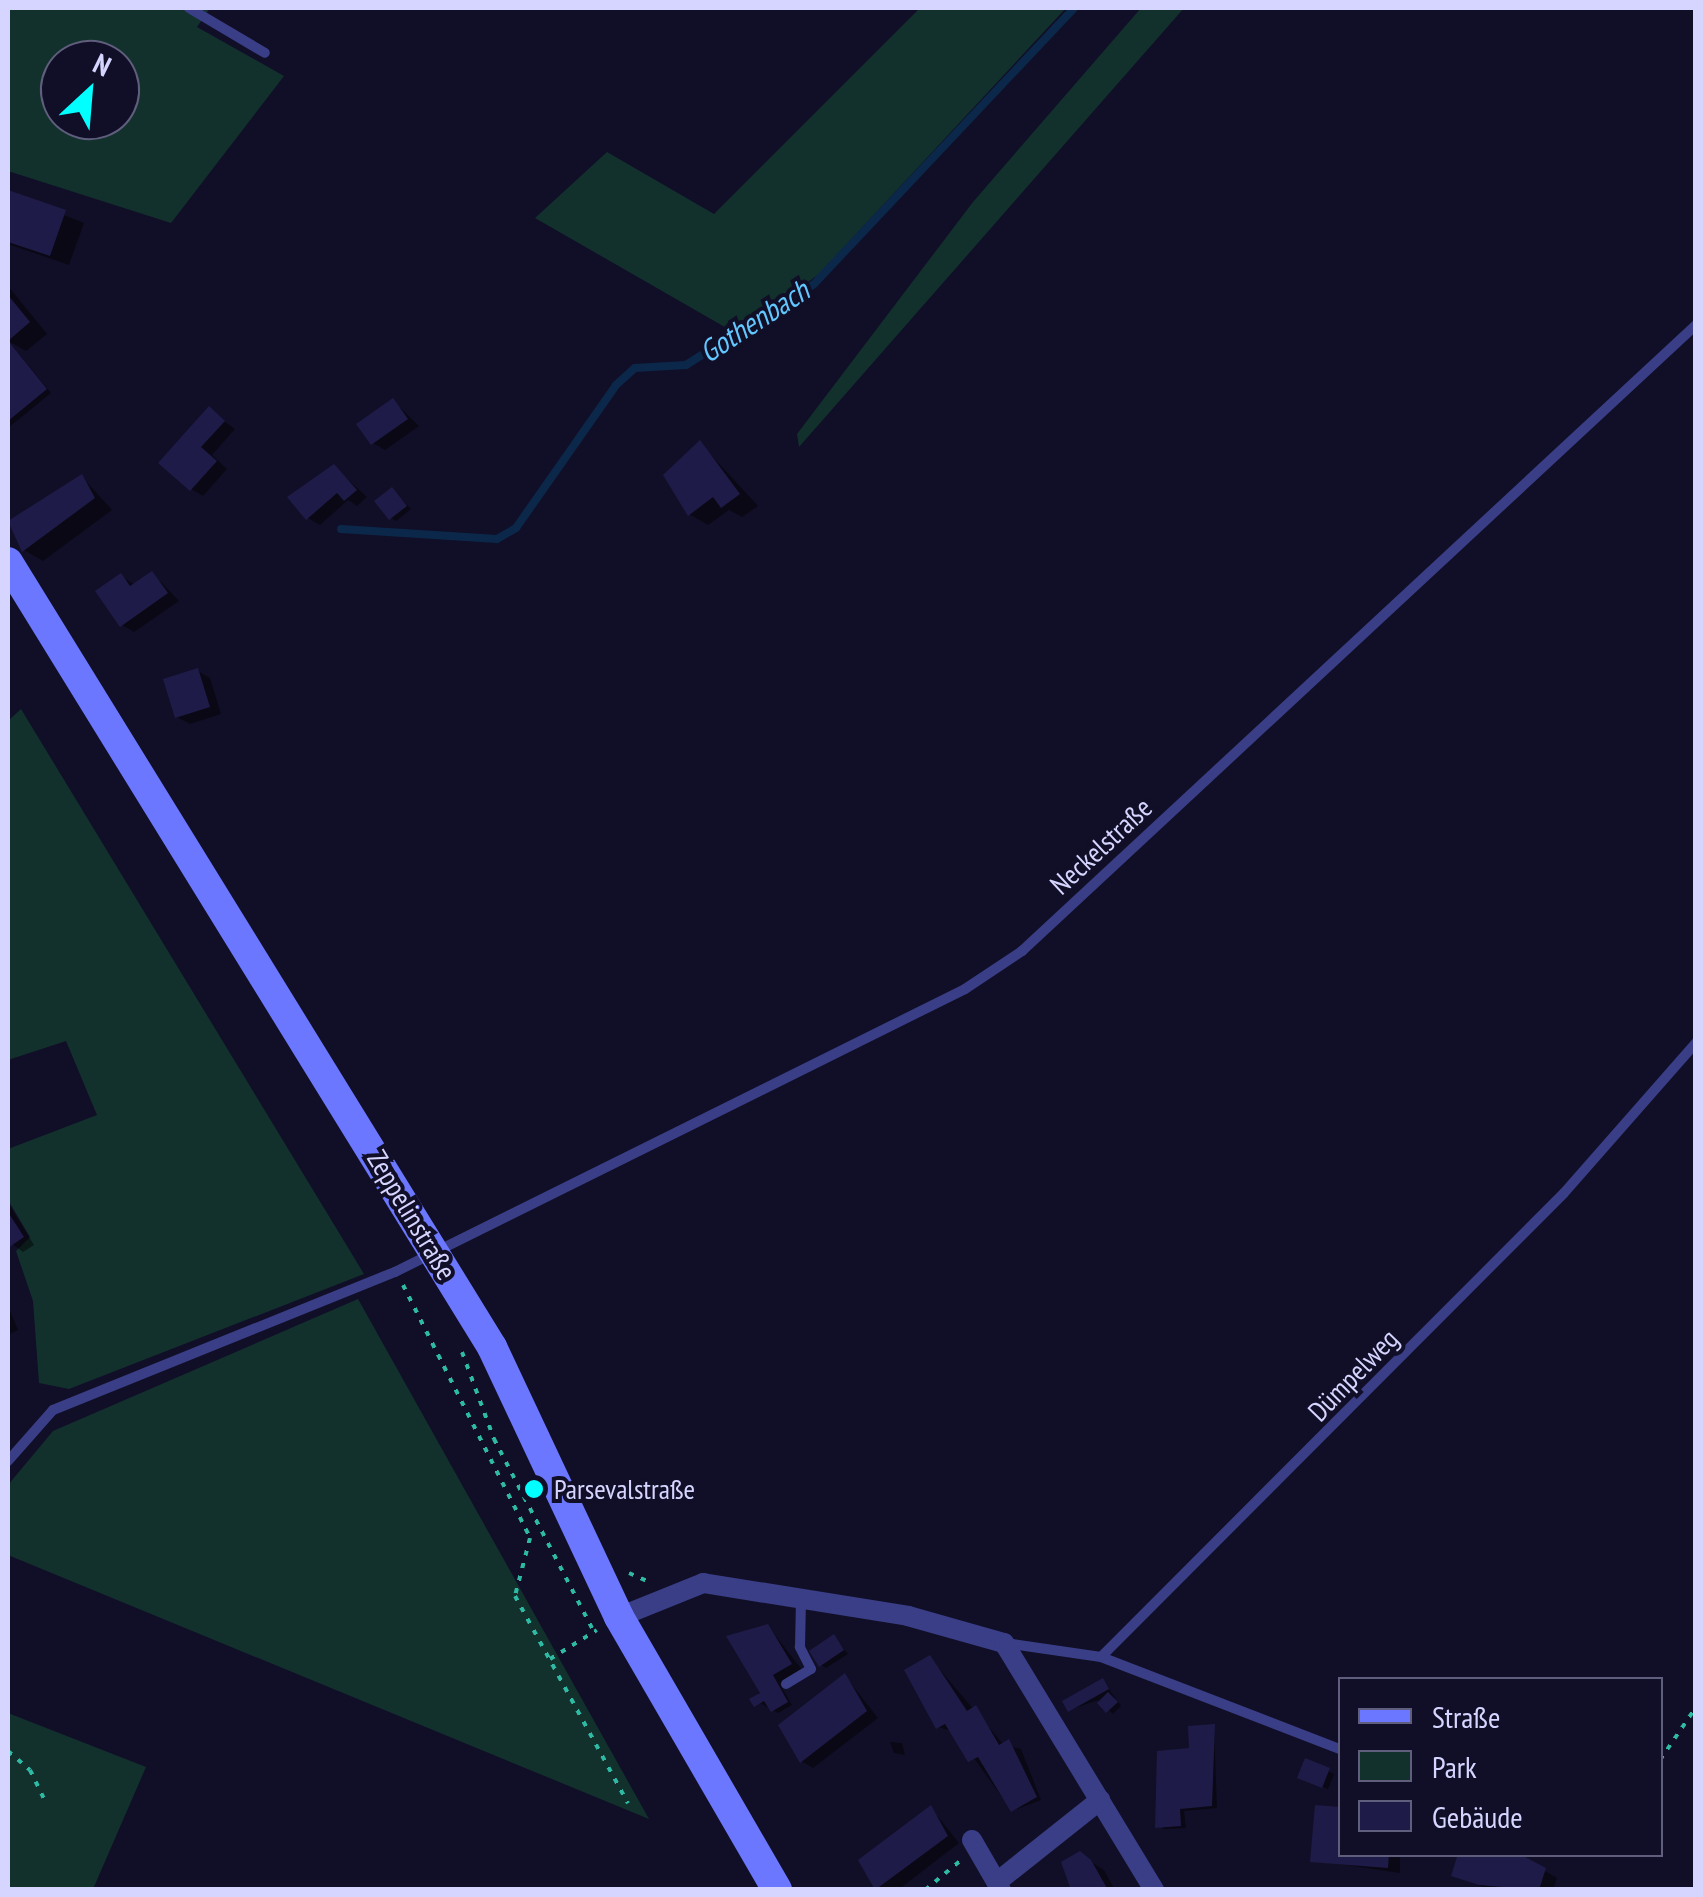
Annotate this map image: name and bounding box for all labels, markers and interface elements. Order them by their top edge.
north arrow [40,40,140,140]
text: N [88,44,117,84]
water label: Gothenbach [692,272,816,370]
street label: Neckelstraße [1043,791,1159,901]
street label: Zeppelinstraße [360,1144,464,1286]
street label: Dümpelweg [1301,1322,1405,1428]
place label: Parsevalstraße [554,1472,695,1506]
marker: Parsevalstraße [523,1478,545,1500]
legend [1338,1677,1663,1857]
text: Straße [1432,1697,1500,1736]
text: Park [1432,1747,1477,1786]
text: Gebäude [1432,1797,1523,1836]

